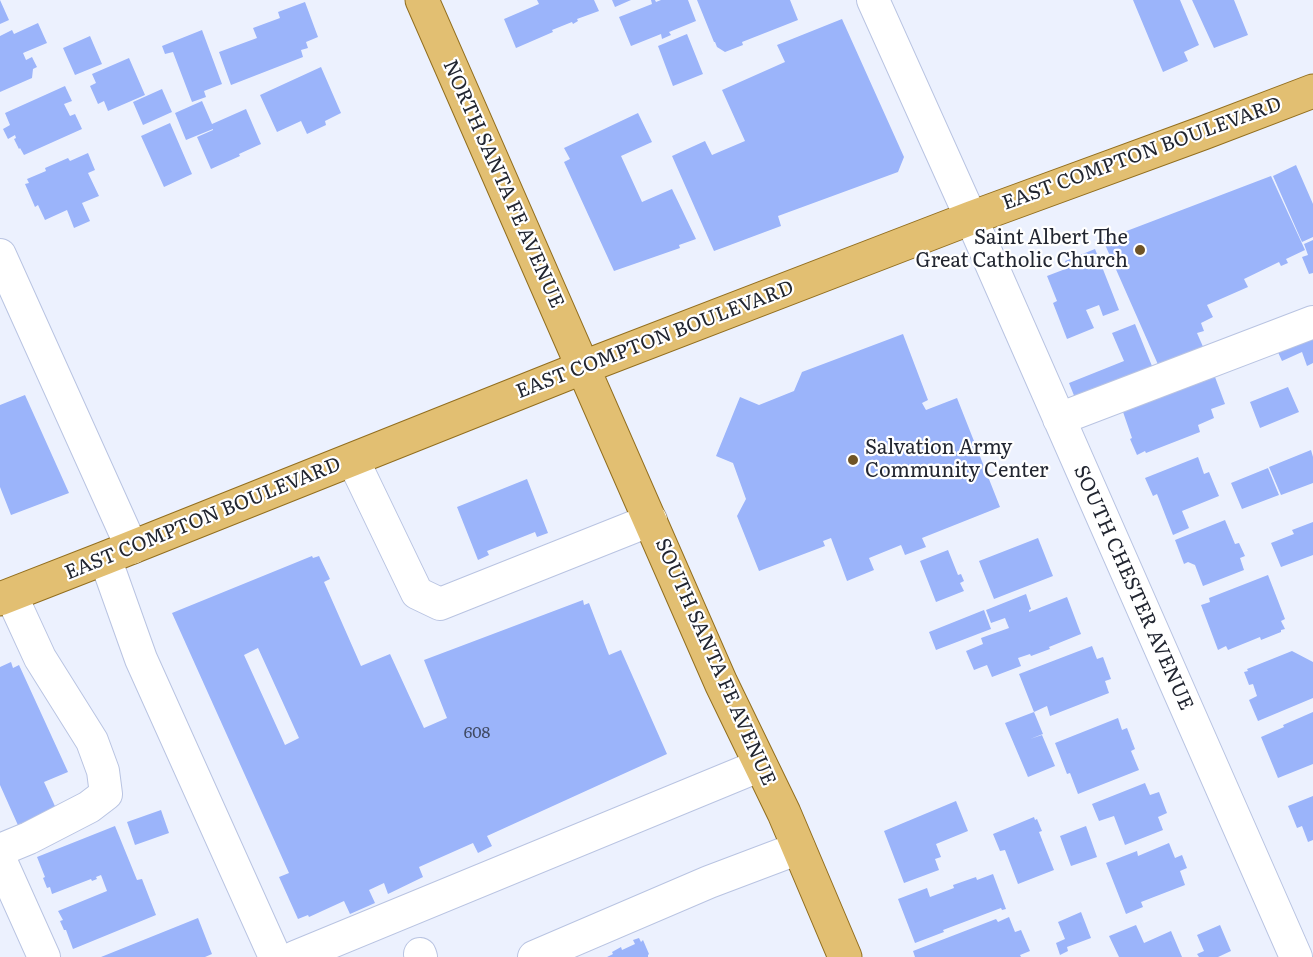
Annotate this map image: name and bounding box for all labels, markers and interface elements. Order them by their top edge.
street label: NORTH SANTA FE AVENUE [437,56,569,312]
street label: EAST COMPTON BOULEVARD [999,92,1285,216]
place label: Saint Albert The Great Catholic Church [916,226,1128,273]
marker: Saint Albert The Great Catholic Church [1133,243,1147,257]
street label: EAST COMPTON BOULEVARD [513,276,797,404]
place label: Salvation Army Community Center [865,436,1049,483]
street label: EAST COMPTON BOULEVARD [61,453,345,585]
marker: Salvation Army Community Center [846,453,860,467]
street label: SOUTH CHESTER AVENUE [1068,462,1198,714]
street label: SOUTH SANTA FE AVENUE [650,535,780,789]
house number: 608 [464,723,490,743]

